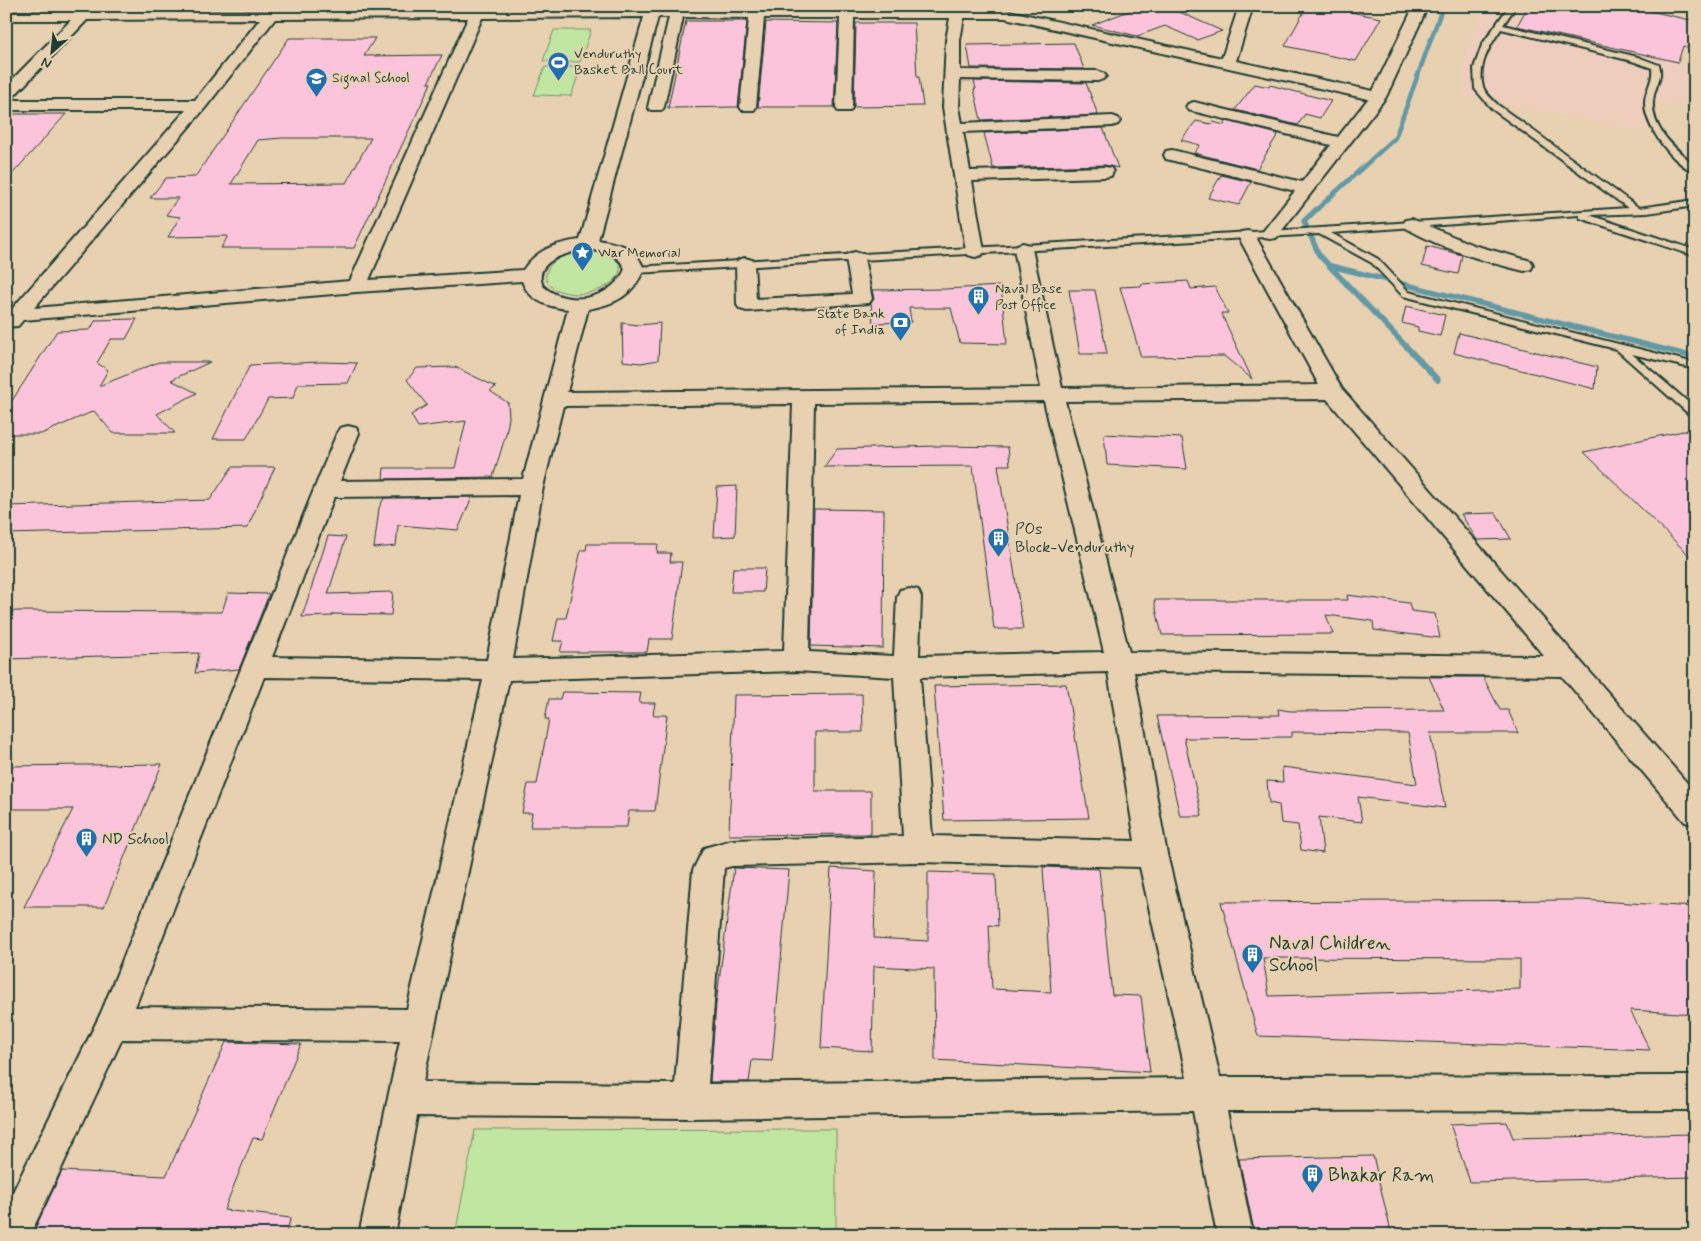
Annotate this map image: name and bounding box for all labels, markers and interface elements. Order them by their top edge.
north arrow [28,28,78,78]
place label: Venduruthy Basket Ball Court [574,45,684,79]
sports icon: Venduruthy Basket Ball Court [546,50,570,81]
text: N [38,53,55,73]
school or university icon: Signal School [304,66,328,97]
place label: Signal School [332,69,410,89]
place icon: War Memorial [570,241,594,272]
place label: War Memorial [598,244,681,262]
place label: Naval Base Post Office [995,280,1062,314]
building icon: Naval Base Post Office [967,285,991,316]
place label: State Bank of India [817,305,885,339]
bank icon: State Bank of India [889,310,913,341]
place label: POs Block-Venduruthy [1015,519,1134,558]
building icon: POs Block-Venduruthy [987,526,1011,557]
building icon: ND School [74,827,98,858]
place label: ND School [102,829,169,850]
place label: Naval Children School [1269,931,1391,978]
building icon: Naval Children School [1241,942,1265,973]
building icon: Bhakar Ram [1300,1163,1324,1194]
place label: Bhakar Ram [1328,1163,1434,1188]

